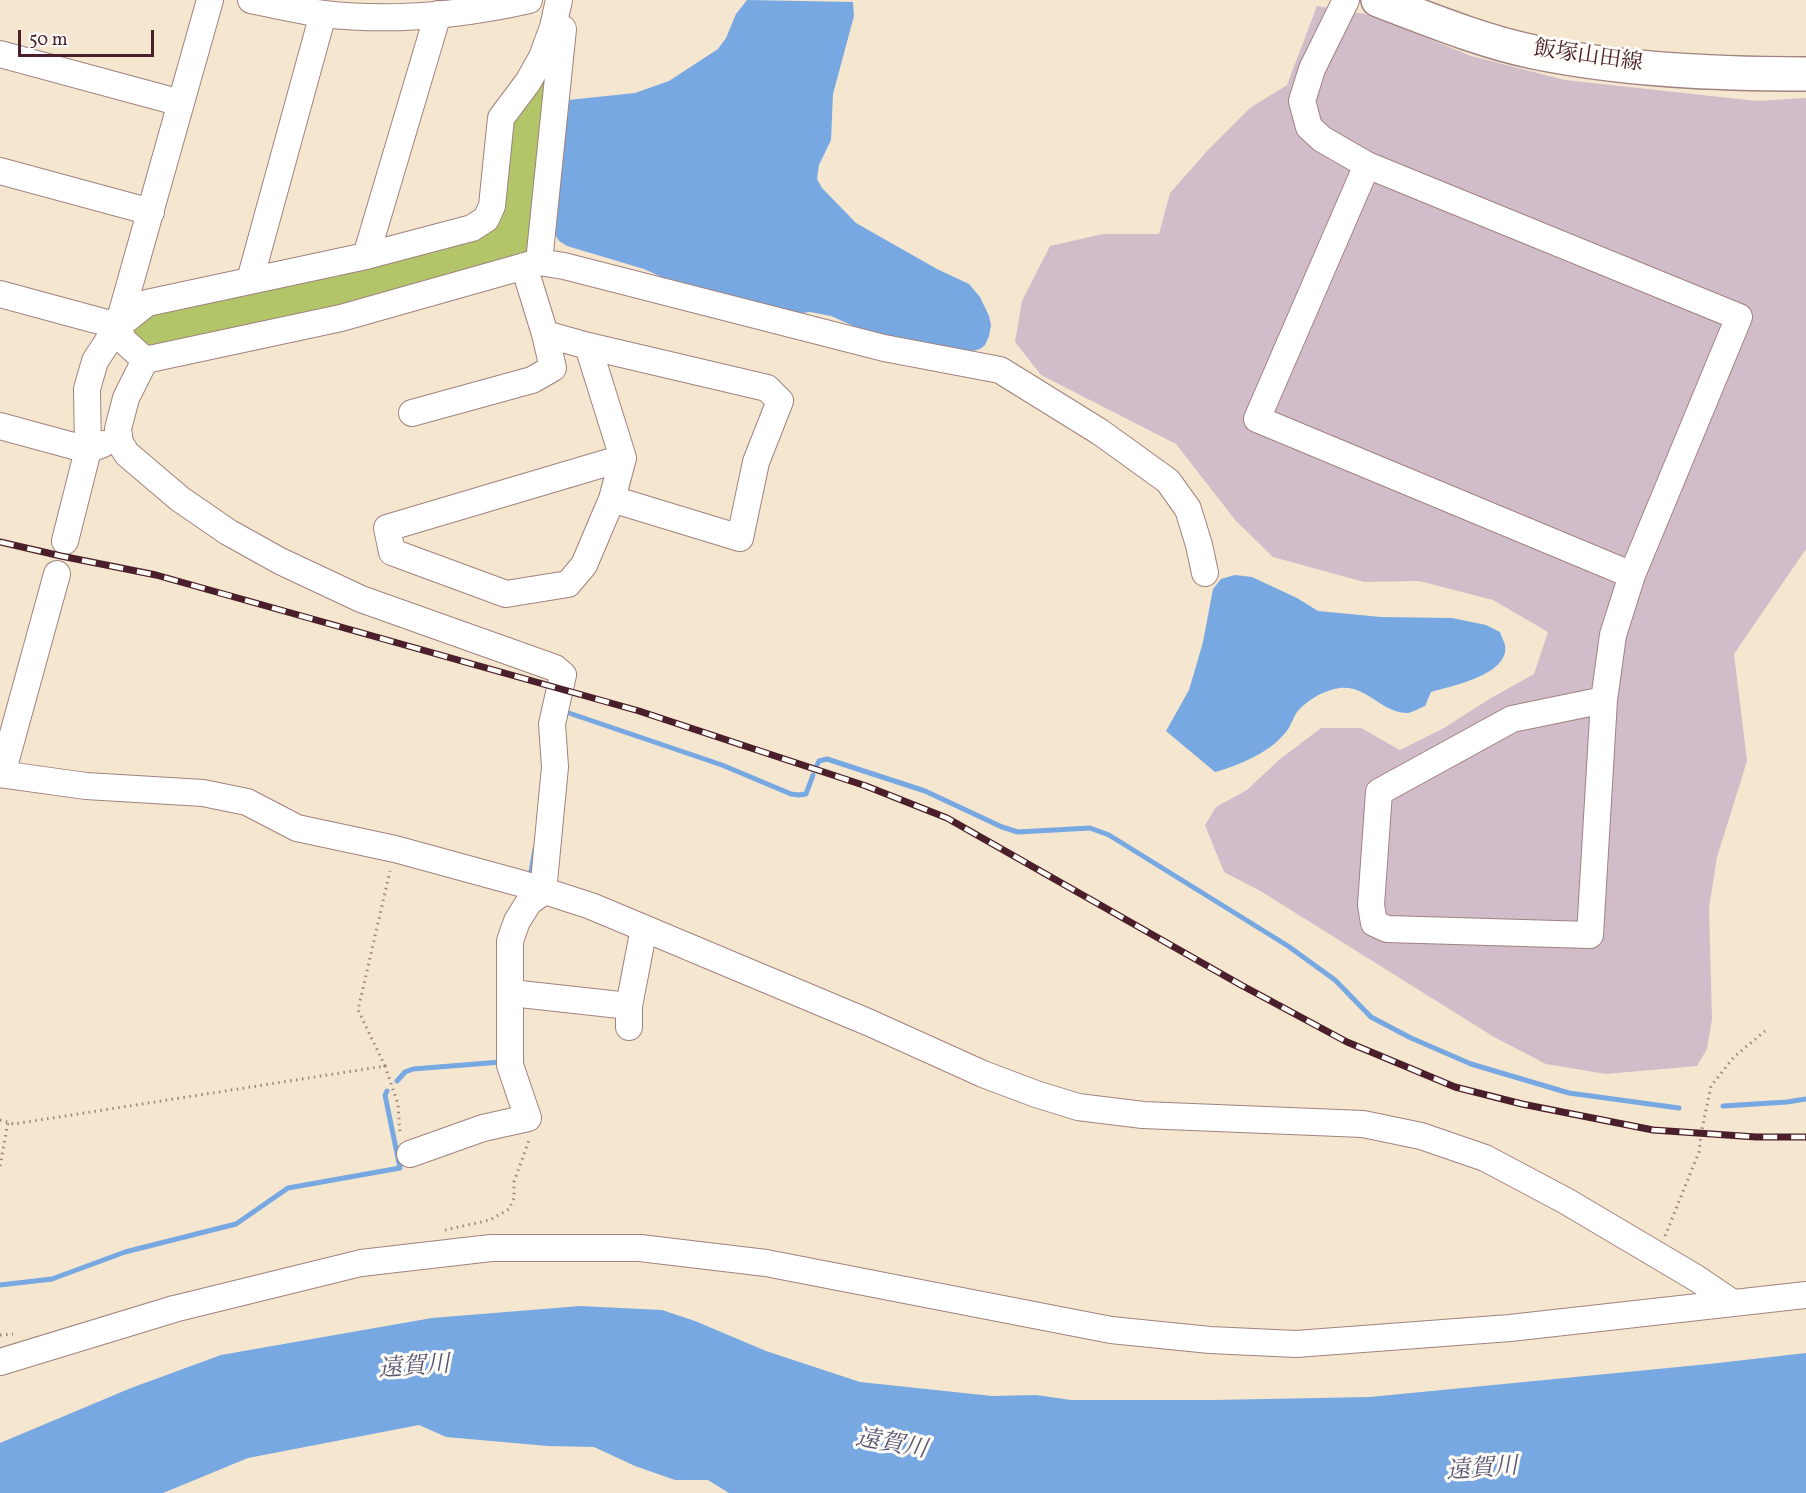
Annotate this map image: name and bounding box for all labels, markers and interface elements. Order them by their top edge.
scale bar [21,18,158,56]
text: 50 m [29,28,68,53]
street label: 飯塚山田線 [1532,37,1644,79]
water label: 遠賀川 [377,1352,451,1386]
water label: 遠賀川 [853,1426,929,1466]
water label: 遠賀川 [1445,1454,1519,1488]

